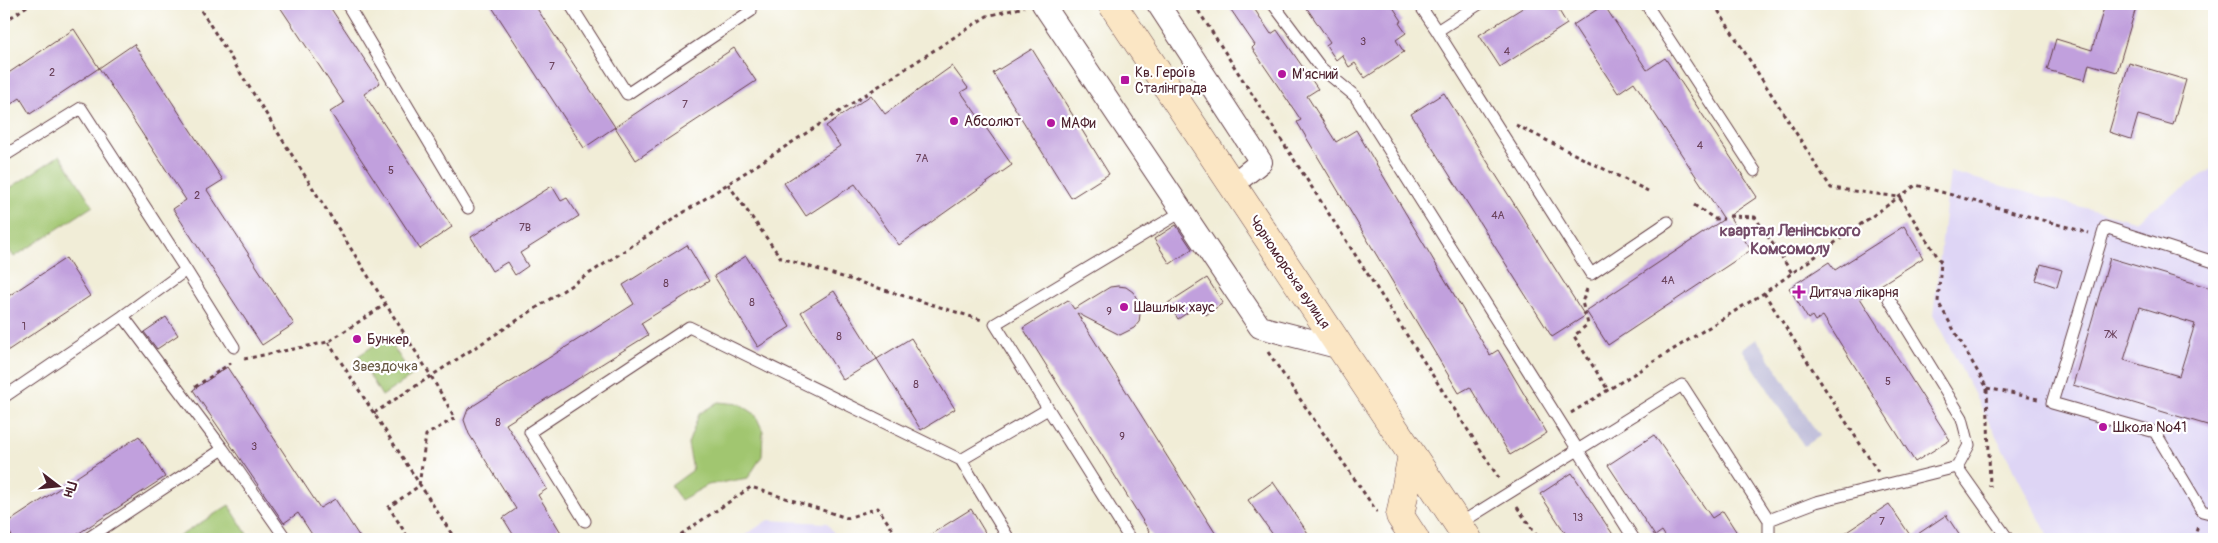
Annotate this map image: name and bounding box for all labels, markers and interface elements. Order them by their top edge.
house number: 3 [1360,35,1366,48]
house number: 4 [1504,45,1511,58]
house number: 7 [549,60,555,73]
place label: Кв. Героїв Сталінграда [1135,64,1207,97]
house number: 2 [49,66,55,79]
place label: М'ясний [1292,66,1338,83]
marker: М'ясний [1276,68,1288,80]
marker: Кв. Героїв Сталінграда [1119,74,1131,86]
house number: 7 [682,98,688,111]
place label: Абсолют [964,113,1021,130]
marker: Абсолют [948,115,960,127]
place label: МАФи [1061,115,1096,132]
marker: МАФи [1045,117,1057,129]
house number: 4 [1697,139,1704,152]
house number: 7А [916,152,928,165]
house number: 5 [388,164,394,177]
house number: 2 [194,189,200,202]
house number: 4А [1491,209,1505,222]
street label: Чорноморська вулиця [1245,213,1334,332]
house number: 7В [519,221,531,234]
district label: квартал Ленінського Комсомолу [1719,221,1861,259]
house number: 4А [1661,274,1675,287]
house number: 8 [663,277,669,290]
place label: Дитяча лікарня [1809,284,1899,301]
marker: Дитяча лікарня [1792,285,1806,299]
house number: 8 [749,296,755,309]
place label: Шашлык хаус [1134,299,1215,316]
marker: Шашлык хаус [1118,301,1130,313]
house number: 9 [1106,305,1112,318]
house number: 1 [22,320,26,333]
house number: 7Ж [2104,328,2118,341]
house number: 8 [836,330,842,343]
place label: Бункер [367,331,409,348]
marker: Бункер [351,333,363,345]
park label: Звездочка [352,358,418,375]
house number: 5 [1885,375,1891,388]
house number: 8 [913,378,919,391]
house number: 8 [495,416,501,429]
place label: Школа №41 [2113,419,2187,436]
marker: Школа №41 [2097,421,2109,433]
house number: 9 [1119,430,1125,443]
house number: 3 [251,440,257,453]
north arrow [32,460,82,510]
text: Пн [60,480,80,499]
house number: 13 [1573,511,1583,524]
house number: 7 [1879,515,1885,528]

